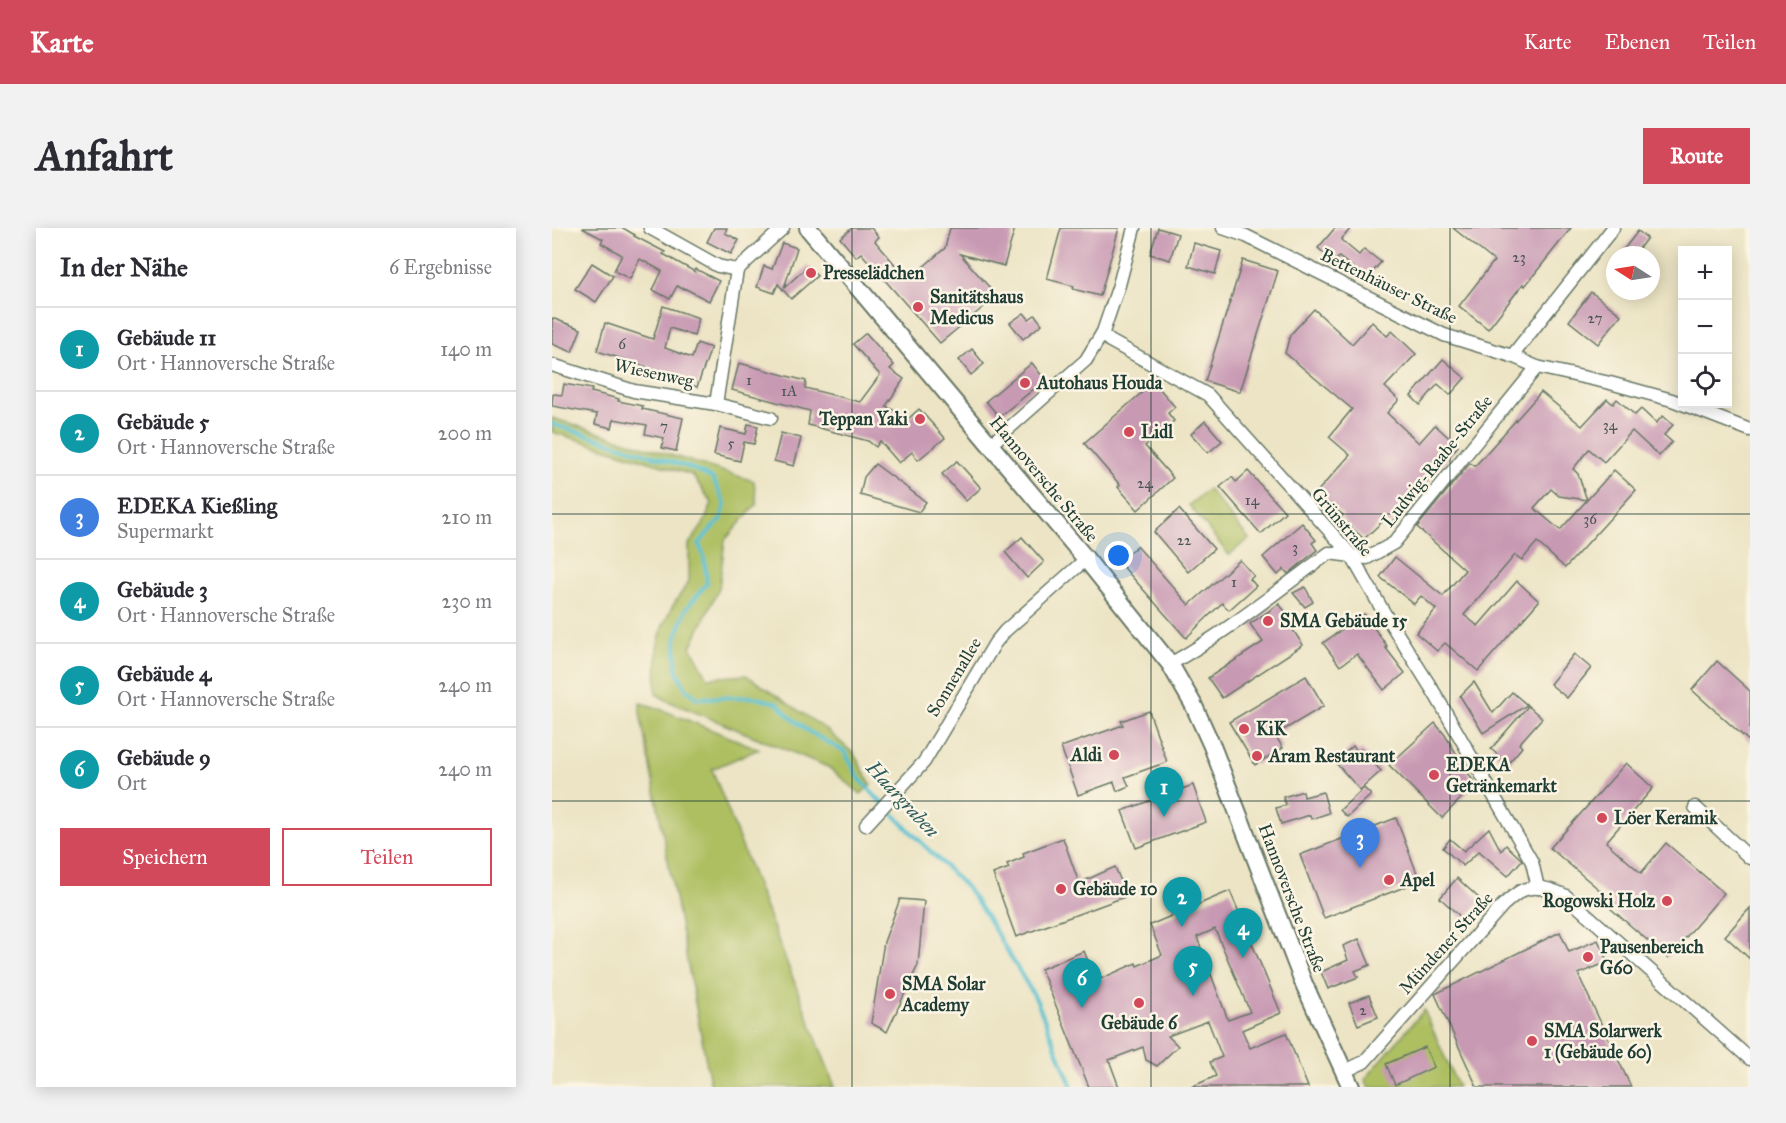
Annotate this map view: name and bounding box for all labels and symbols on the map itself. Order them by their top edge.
street label: Bettenhäuser Straße [1317,243,1461,329]
north arrow [1606,246,1660,300]
house number: 23 [1512,248,1526,266]
place label: Presselädchen [823,262,925,284]
marker: Presselädchen [804,266,818,280]
place label: Sanitätshaus Medicus [930,286,1024,329]
marker: Sanitätshaus Medicus [911,300,925,314]
house number: 27 [1588,309,1603,327]
house number: 6 [618,335,627,353]
street label: Wiesenweg [612,354,696,393]
house number: 1 [746,371,752,389]
place label: Autohaus Houda [1036,372,1163,394]
marker: Autohaus Houda [1018,376,1032,390]
house number: 1A [781,382,797,400]
street label: Ludwig-Raabe-Straße [1377,390,1498,532]
place label: Teppan Yaki [818,408,909,431]
marker: Teppan Yaki [913,412,927,426]
street label: Hannoversche Straße [985,412,1103,546]
house number: 34 [1603,416,1618,434]
house number: 7 [660,417,668,435]
place label: Lidl [1141,421,1174,443]
marker: Lidl [1122,425,1136,439]
house number: 5 [728,434,735,452]
house number: 24 [1137,474,1154,492]
street label: Grünstraße [1307,483,1377,561]
house number: 14 [1245,491,1260,509]
house number: 36 [1583,510,1598,528]
house number: 22 [1177,531,1192,549]
house number: 3 [1292,538,1298,556]
your location [1104,541,1133,570]
house number: 1 [1231,573,1237,591]
place label: SMA Gebäude 15 [1280,610,1408,632]
marker: SMA Gebäude 15 [1261,614,1275,628]
street label: Sonnenallee [922,633,986,721]
place label: KiK [1256,718,1288,740]
marker: KiK [1237,722,1251,736]
place label: Aldi [1070,744,1103,766]
place label: Aram Restaurant [1268,745,1396,767]
marker: Aldi [1107,748,1121,762]
marker: Aram Restaurant [1250,749,1264,763]
place label: EDEKA Getränkemarkt [1446,754,1557,797]
water label: Haargraben [861,755,945,843]
pin: 1 [1144,768,1184,817]
marker: EDEKA Getränkemarkt [1427,768,1441,782]
place label: Löer Keramik [1614,807,1718,829]
marker: Löer Keramik [1595,811,1609,825]
pin: 3 [1340,818,1380,868]
street label: Hannoversche Straße [1253,820,1331,976]
place label: Apel [1400,869,1436,892]
marker: Apel [1382,873,1396,887]
place label: Gebäude 10 [1073,878,1158,900]
pin: 2 [1162,878,1202,927]
marker: Gebäude 10 [1054,882,1068,896]
street label: Mündener Straße [1394,887,1498,999]
place label: Rogowski Holz [1543,890,1656,913]
marker: Rogowski Holz [1660,894,1674,908]
pin: 4 [1224,908,1262,958]
place label: Pausenbereich G60 [1600,936,1705,979]
pin: 5 [1174,946,1212,996]
marker: Pausenbereich G60 [1581,950,1595,964]
pin: 6 [1062,958,1102,1008]
place label: SMA Solar Academy [901,973,987,1017]
marker: SMA Solar Academy [883,987,897,1001]
marker: Gebäude 6 [1132,996,1146,1010]
house number: 2 [1359,1001,1367,1019]
place label: Gebäude 6 [1101,1012,1178,1034]
place label: SMA Solarwerk 1 (Gebäude 60) [1544,1020,1662,1064]
marker: SMA Solarwerk 1 (Gebäude 60) [1525,1034,1539,1048]

